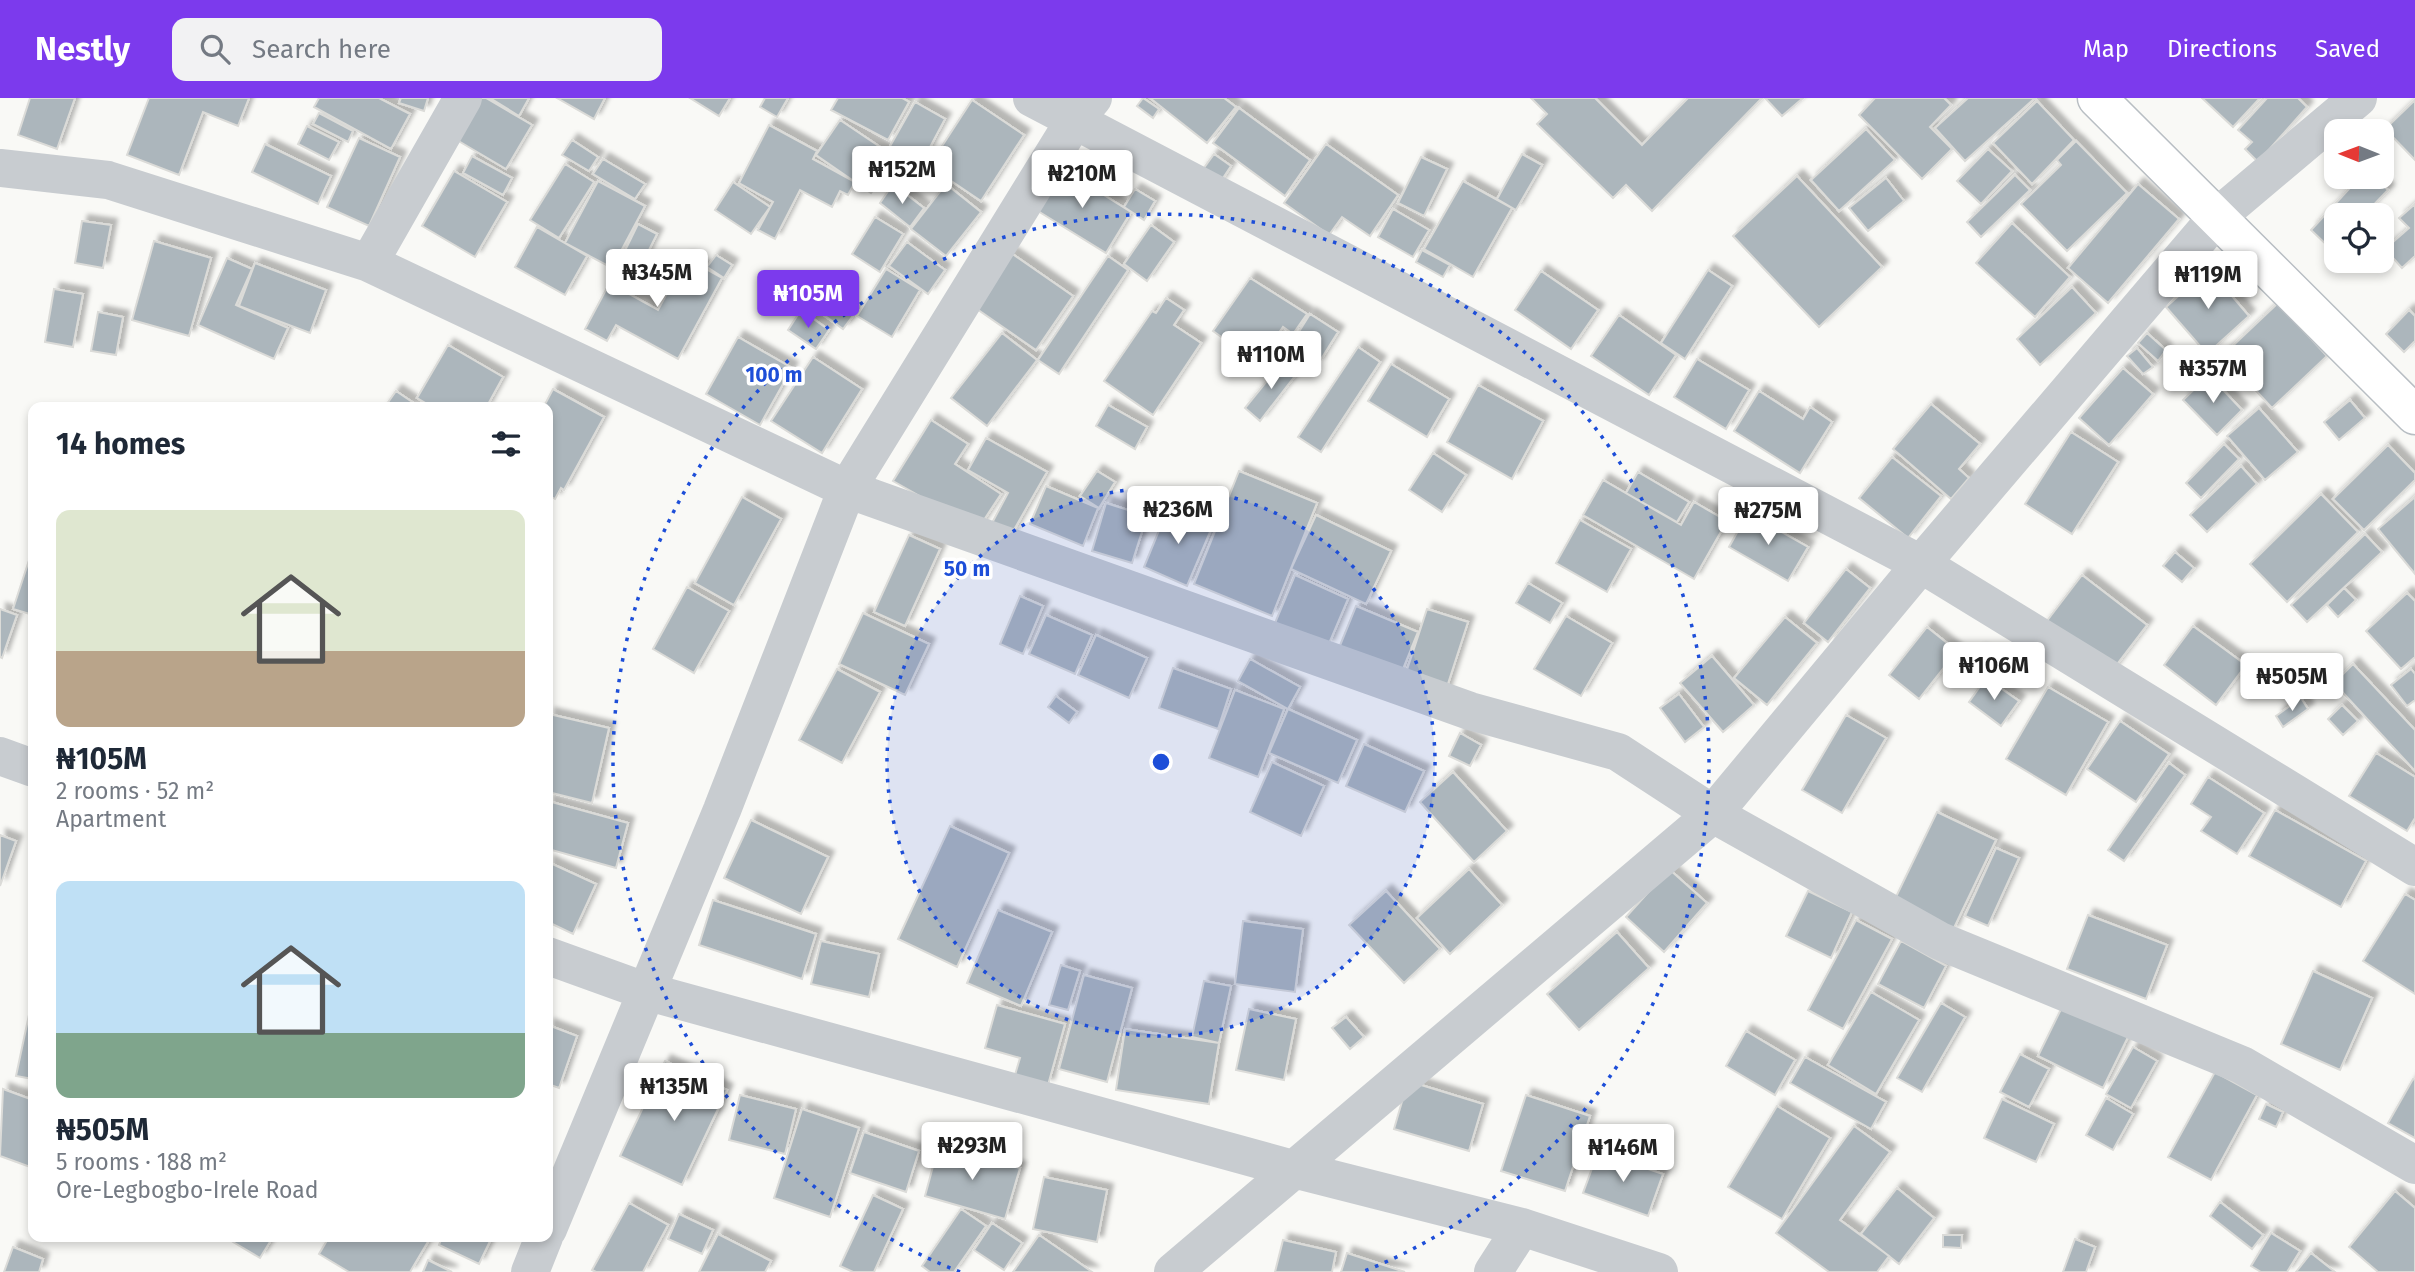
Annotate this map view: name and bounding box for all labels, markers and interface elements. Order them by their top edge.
search box [172,18,662,81]
text: Nestly [35,29,130,69]
icon: search [196,30,234,68]
text: Search here [252,34,391,65]
text: Map [2083,35,2129,63]
text: Directions [2167,35,2277,63]
text: Saved [2315,35,2380,63]
north arrow [2324,119,2394,189]
map controls [2324,119,2394,273]
pin: ₦152M [853,146,951,206]
pin: ₦210M [1033,150,1131,210]
text: ₦152M [868,155,936,183]
text: ₦210M [1048,159,1116,187]
button: locate [2324,203,2394,273]
pin: ₦345M [608,250,706,309]
pin: ₦119M [2159,252,2257,311]
text: ₦345M [622,258,692,286]
text: ₦119M [2175,260,2241,288]
pin: ₦105M [759,271,857,330]
text: ₦105M [773,279,843,307]
pin: ₦110M [1222,331,1320,391]
text: ₦110M [1237,340,1305,368]
pin: ₦357M [2164,345,2262,405]
text: ₦357M [2179,354,2247,382]
text: 100 m [745,362,803,388]
icon: filters [487,425,525,463]
text: 14 homes [56,426,185,462]
pin: ₦236M [1129,486,1227,546]
pin: ₦275M [1719,488,1817,547]
text: ₦236M [1143,495,1213,523]
text: ₦275M [1734,496,1802,524]
icon: home [228,556,354,682]
text: 50 m [944,556,990,582]
pin: ₦106M [1945,642,2043,702]
text: ₦106M [1959,651,2029,679]
pin: ₦505M [2243,654,2341,713]
text: ₦505M [2256,662,2328,690]
text: ₦105M [56,741,147,777]
centre of rings [1149,750,1173,774]
text: 2 rooms · 52 m² [56,777,214,805]
text: Apartment [56,805,166,833]
icon: home [228,927,354,1053]
pin: ₦135M [625,1063,723,1123]
text: ₦135M [640,1072,708,1100]
text: ₦505M [56,1112,149,1148]
pin: ₦293M [923,1122,1021,1182]
pin: ₦146M [1574,1124,1672,1184]
text: ₦293M [937,1131,1007,1159]
text: ₦146M [1588,1133,1658,1161]
text: 5 rooms · 188 m² [56,1148,227,1176]
text: Ore-Legbogbo-Irele Road [56,1176,319,1204]

